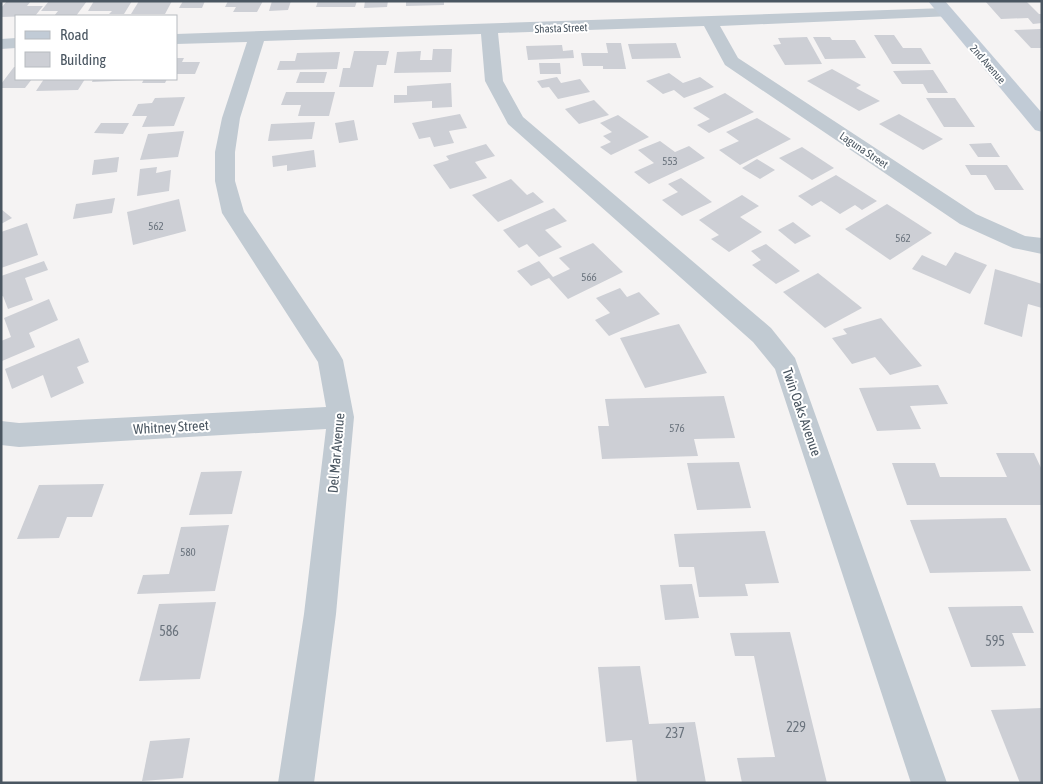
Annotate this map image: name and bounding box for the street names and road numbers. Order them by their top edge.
street label: Shasta Street [534,21,588,35]
street label: 2nd Avenue [968,42,1008,86]
street label: Laguna Street [838,130,890,170]
street label: Twin Oaks Avenue [779,366,825,458]
street label: Del Mar Avenue [325,412,347,494]
street label: Whitney Street [133,417,209,437]

